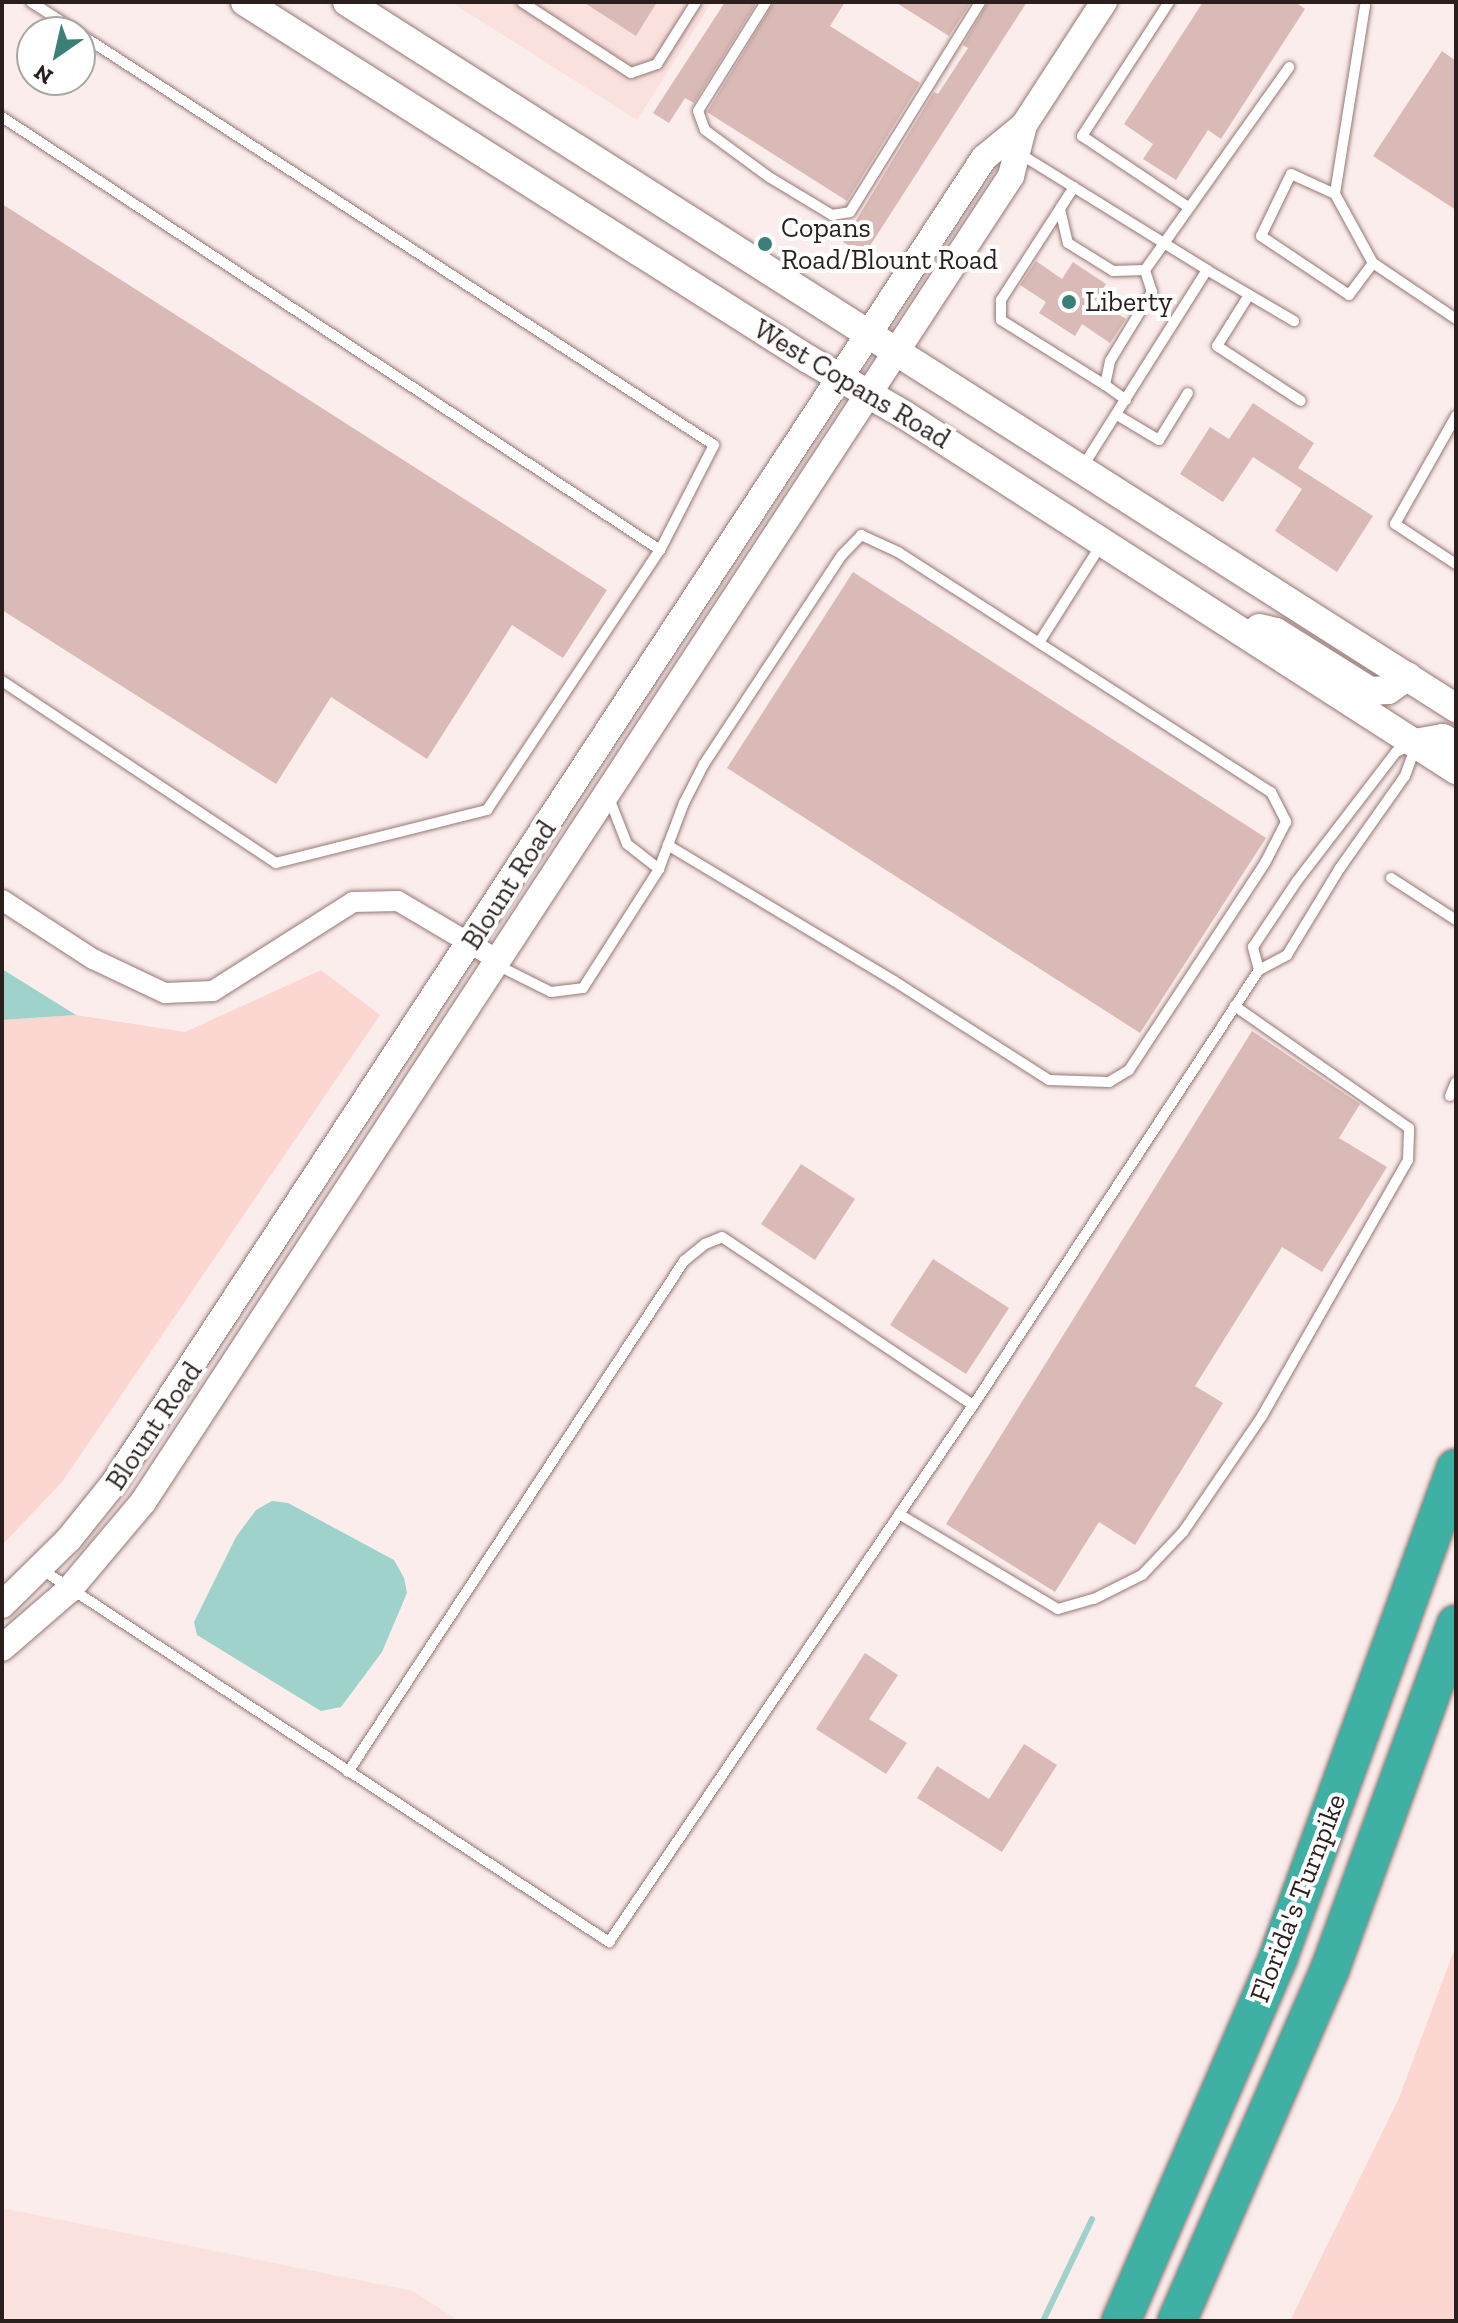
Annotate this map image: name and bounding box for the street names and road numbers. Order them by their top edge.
street label: West Copans Road [748,312,956,456]
street label: Blount Road [455,814,563,956]
street label: Blount Road [99,1356,209,1496]
street label: Florida's Turnpike [1243,1789,1353,2007]

